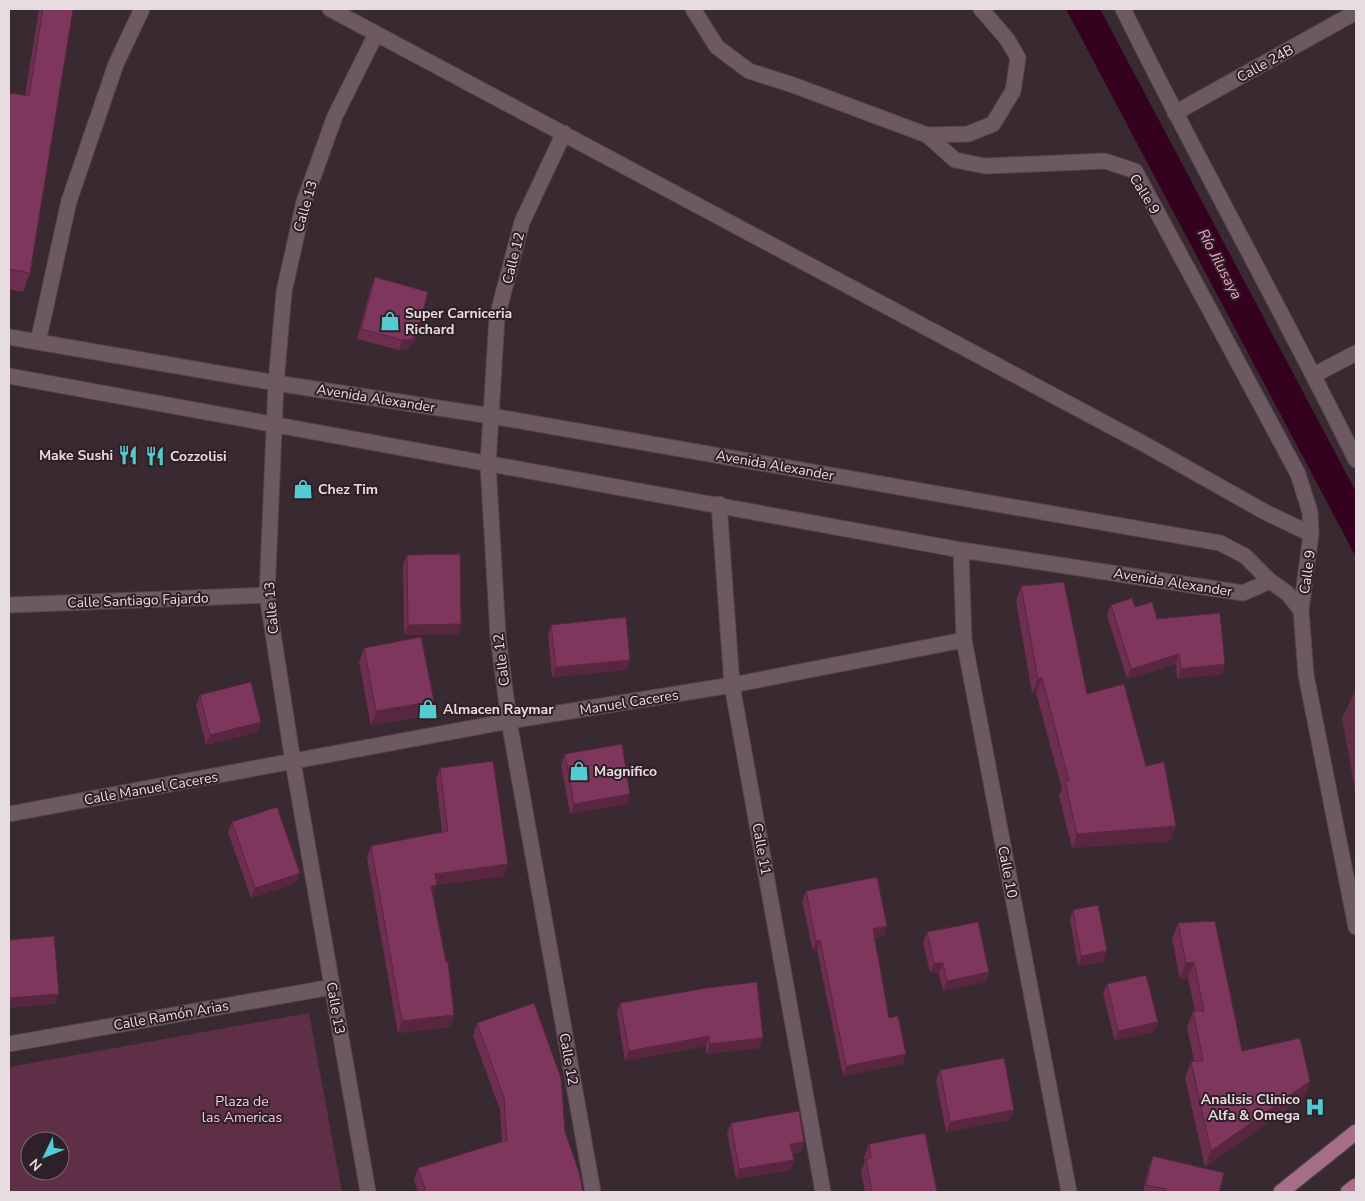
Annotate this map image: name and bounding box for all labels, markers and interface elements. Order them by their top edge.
street label: Calle 24B [1233,40,1297,87]
street label: Calle 9 [1125,170,1164,218]
street label: Calle 13 [289,178,322,234]
water label: Río Jilusaya [1193,225,1247,303]
street label: Calle 12 [498,230,529,286]
place label: Super Carniceria Richard [405,304,512,339]
shop icon: Super Carniceria Richard [379,310,401,332]
street label: Avenida Alexander [315,380,437,417]
restaurant icon: Make Sushi [117,444,139,466]
restaurant icon: Cozzolisi [144,445,166,467]
place label: Make Sushi [39,446,113,465]
street label: Avenida Alexander [714,446,836,485]
place label: Cozzolisi [170,447,227,466]
shop icon: Chez Tim [292,478,314,500]
place label: Chez Tim [318,480,378,499]
street label: Calle 9 [1295,549,1320,595]
street label: Avenida Alexander [1112,564,1234,601]
street label: Calle 13 [260,581,283,635]
street label: Calle Santiago Fajardo [67,589,209,612]
street label: Calle 12 [489,633,514,687]
street label: Manuel Caceres [578,685,680,720]
shop icon: Almacen Raymar [417,698,439,720]
place label: Almacen Raymar [443,700,554,719]
shop icon: Magnifico [568,760,590,782]
place label: Magnifico [594,762,657,781]
street label: Calle Manuel Caceres [83,767,220,810]
street label: Calle 11 [748,821,775,877]
street label: Calle 10 [993,844,1022,900]
street label: Calle 13 [322,980,349,1036]
street label: Calle Ramón Arias [112,996,230,1035]
street label: Calle 12 [555,1031,582,1087]
place label: Analisis Clinico Alfa & Omega [1201,1090,1300,1125]
park label: Plaza de las Americas [202,1092,282,1127]
hospital icon: Analisis Clinico Alfa & Omega [1304,1096,1326,1118]
north arrow [20,1131,70,1181]
text: N [25,1154,46,1175]

